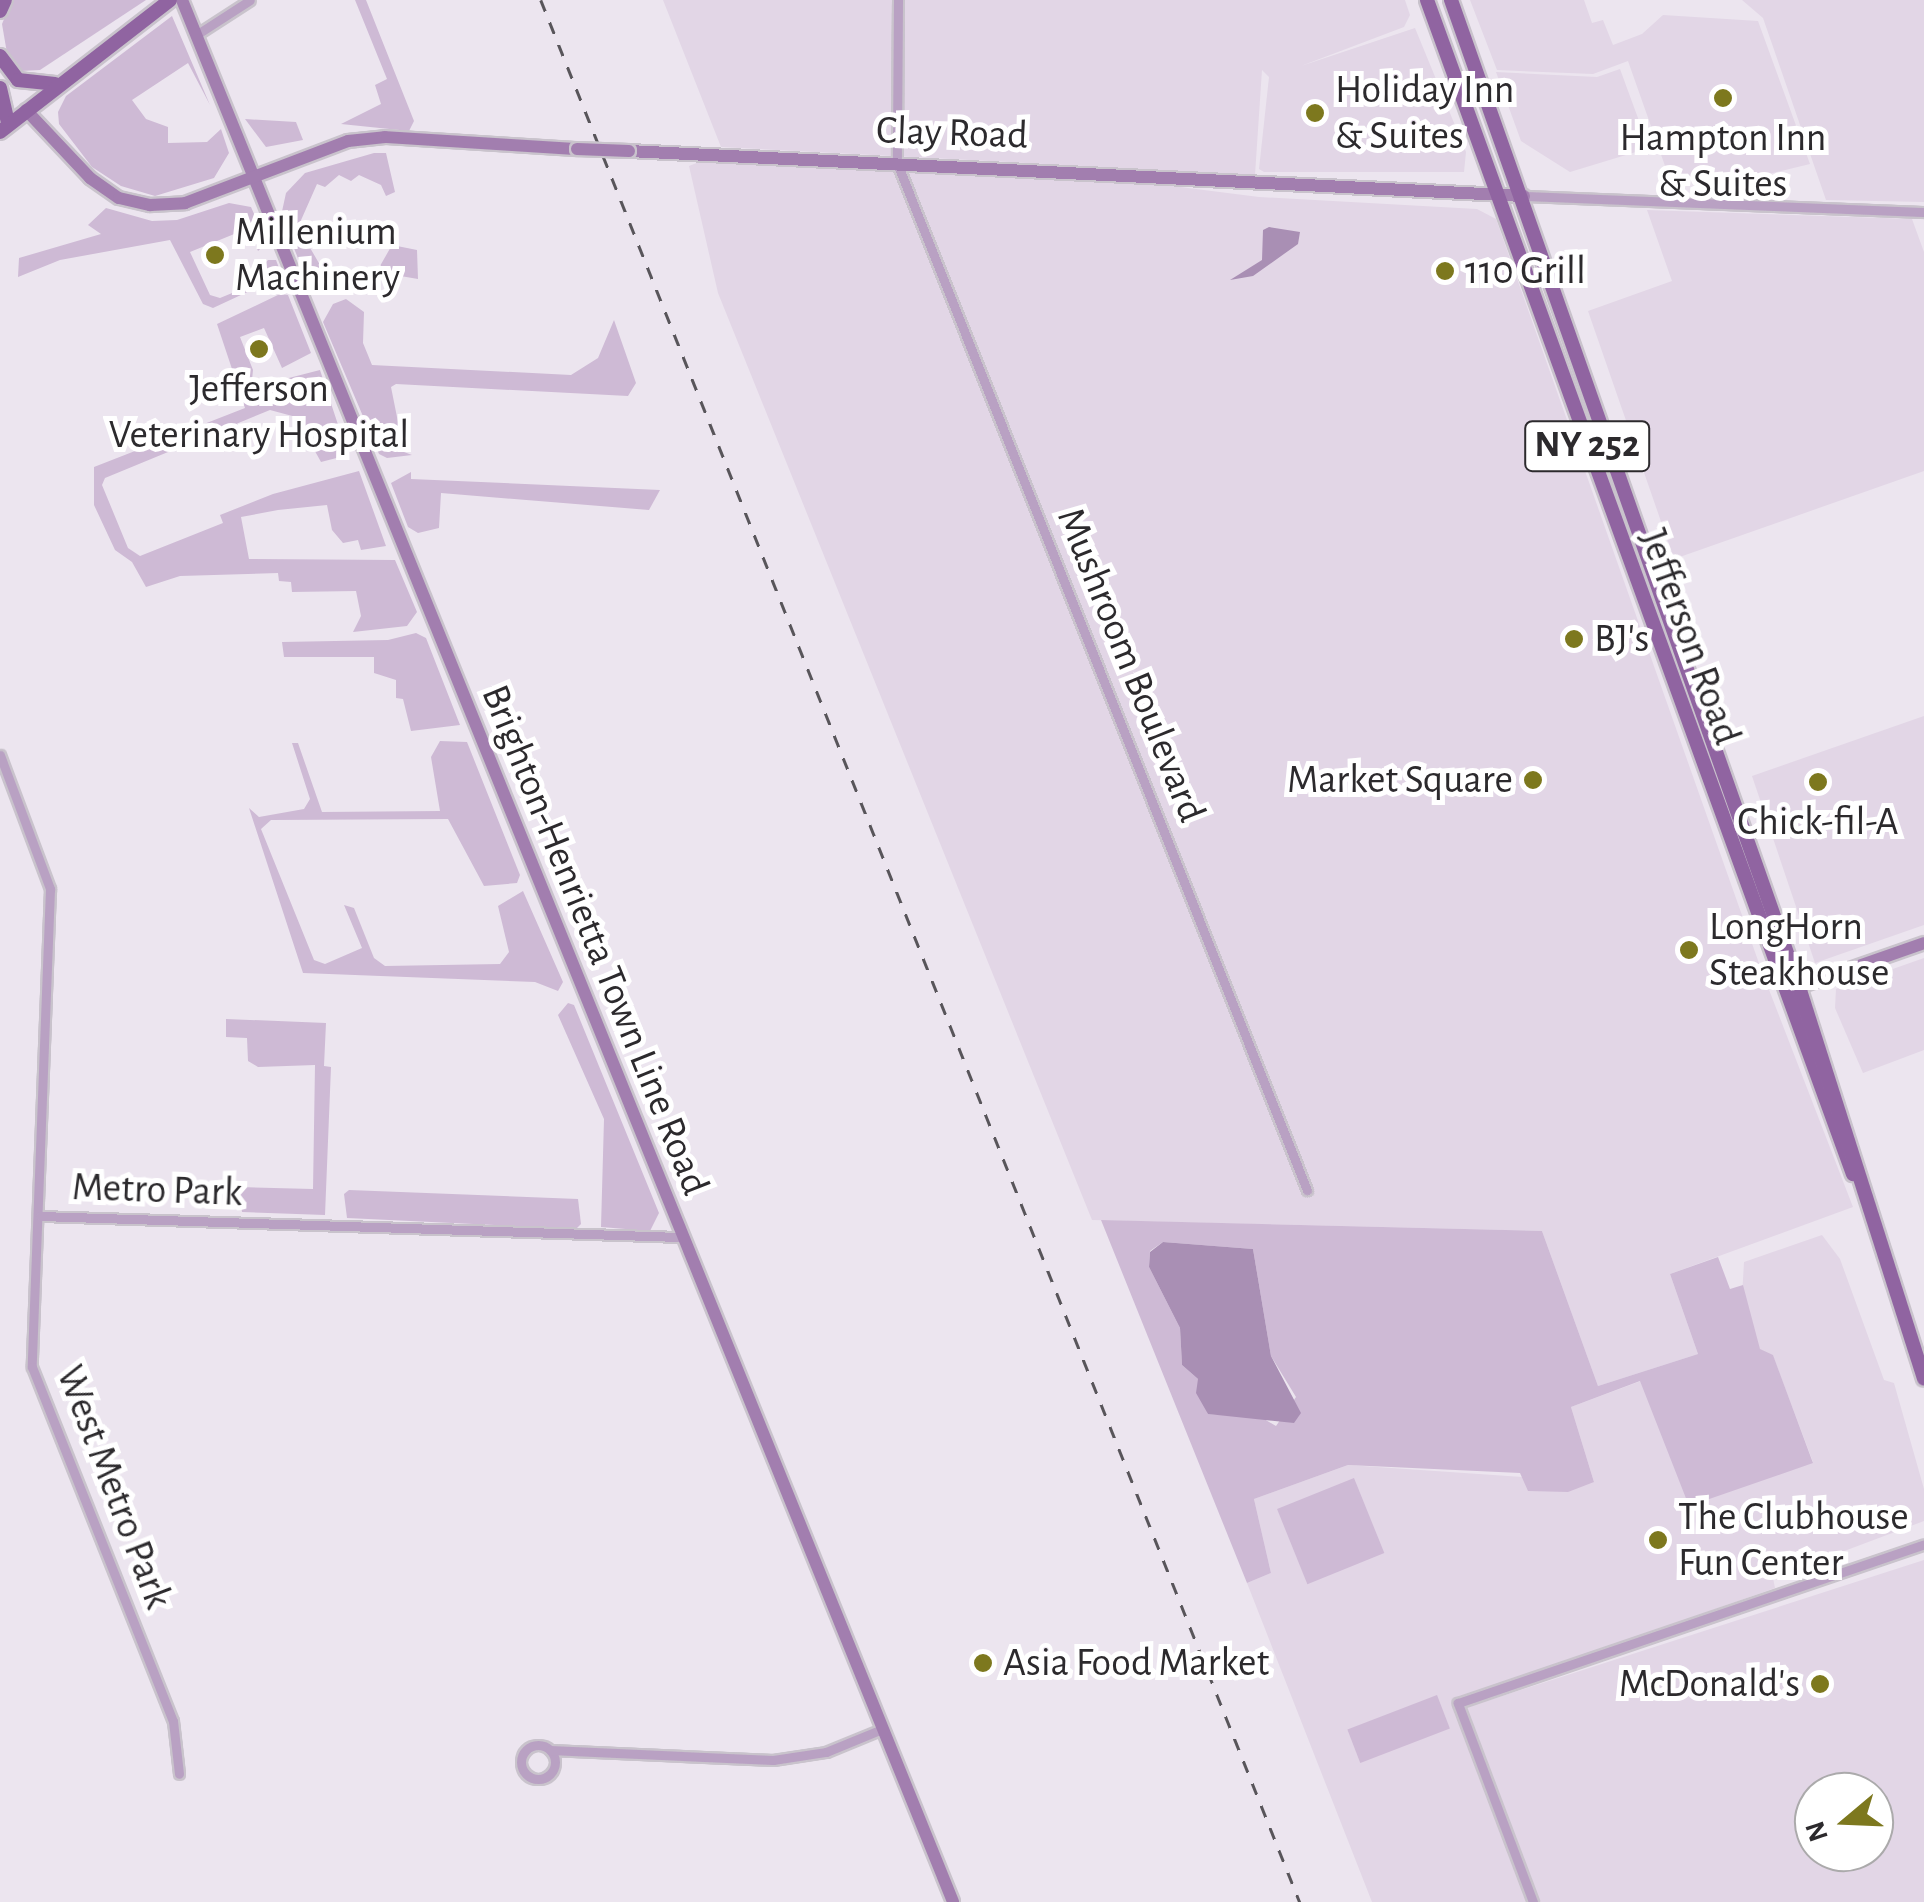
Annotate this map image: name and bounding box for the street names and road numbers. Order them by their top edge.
street label: Clay Road [875,106,1029,160]
road number: NY 252 [1522,413,1652,479]
street label: Mushroom Boulevard [1046,501,1216,829]
street label: Jefferson Road [1629,523,1751,751]
street label: Brighton-Henrietta Town Line Road [471,678,719,1202]
street label: Metro Park [71,1163,243,1217]
street label: West Metro Park [46,1359,182,1615]

